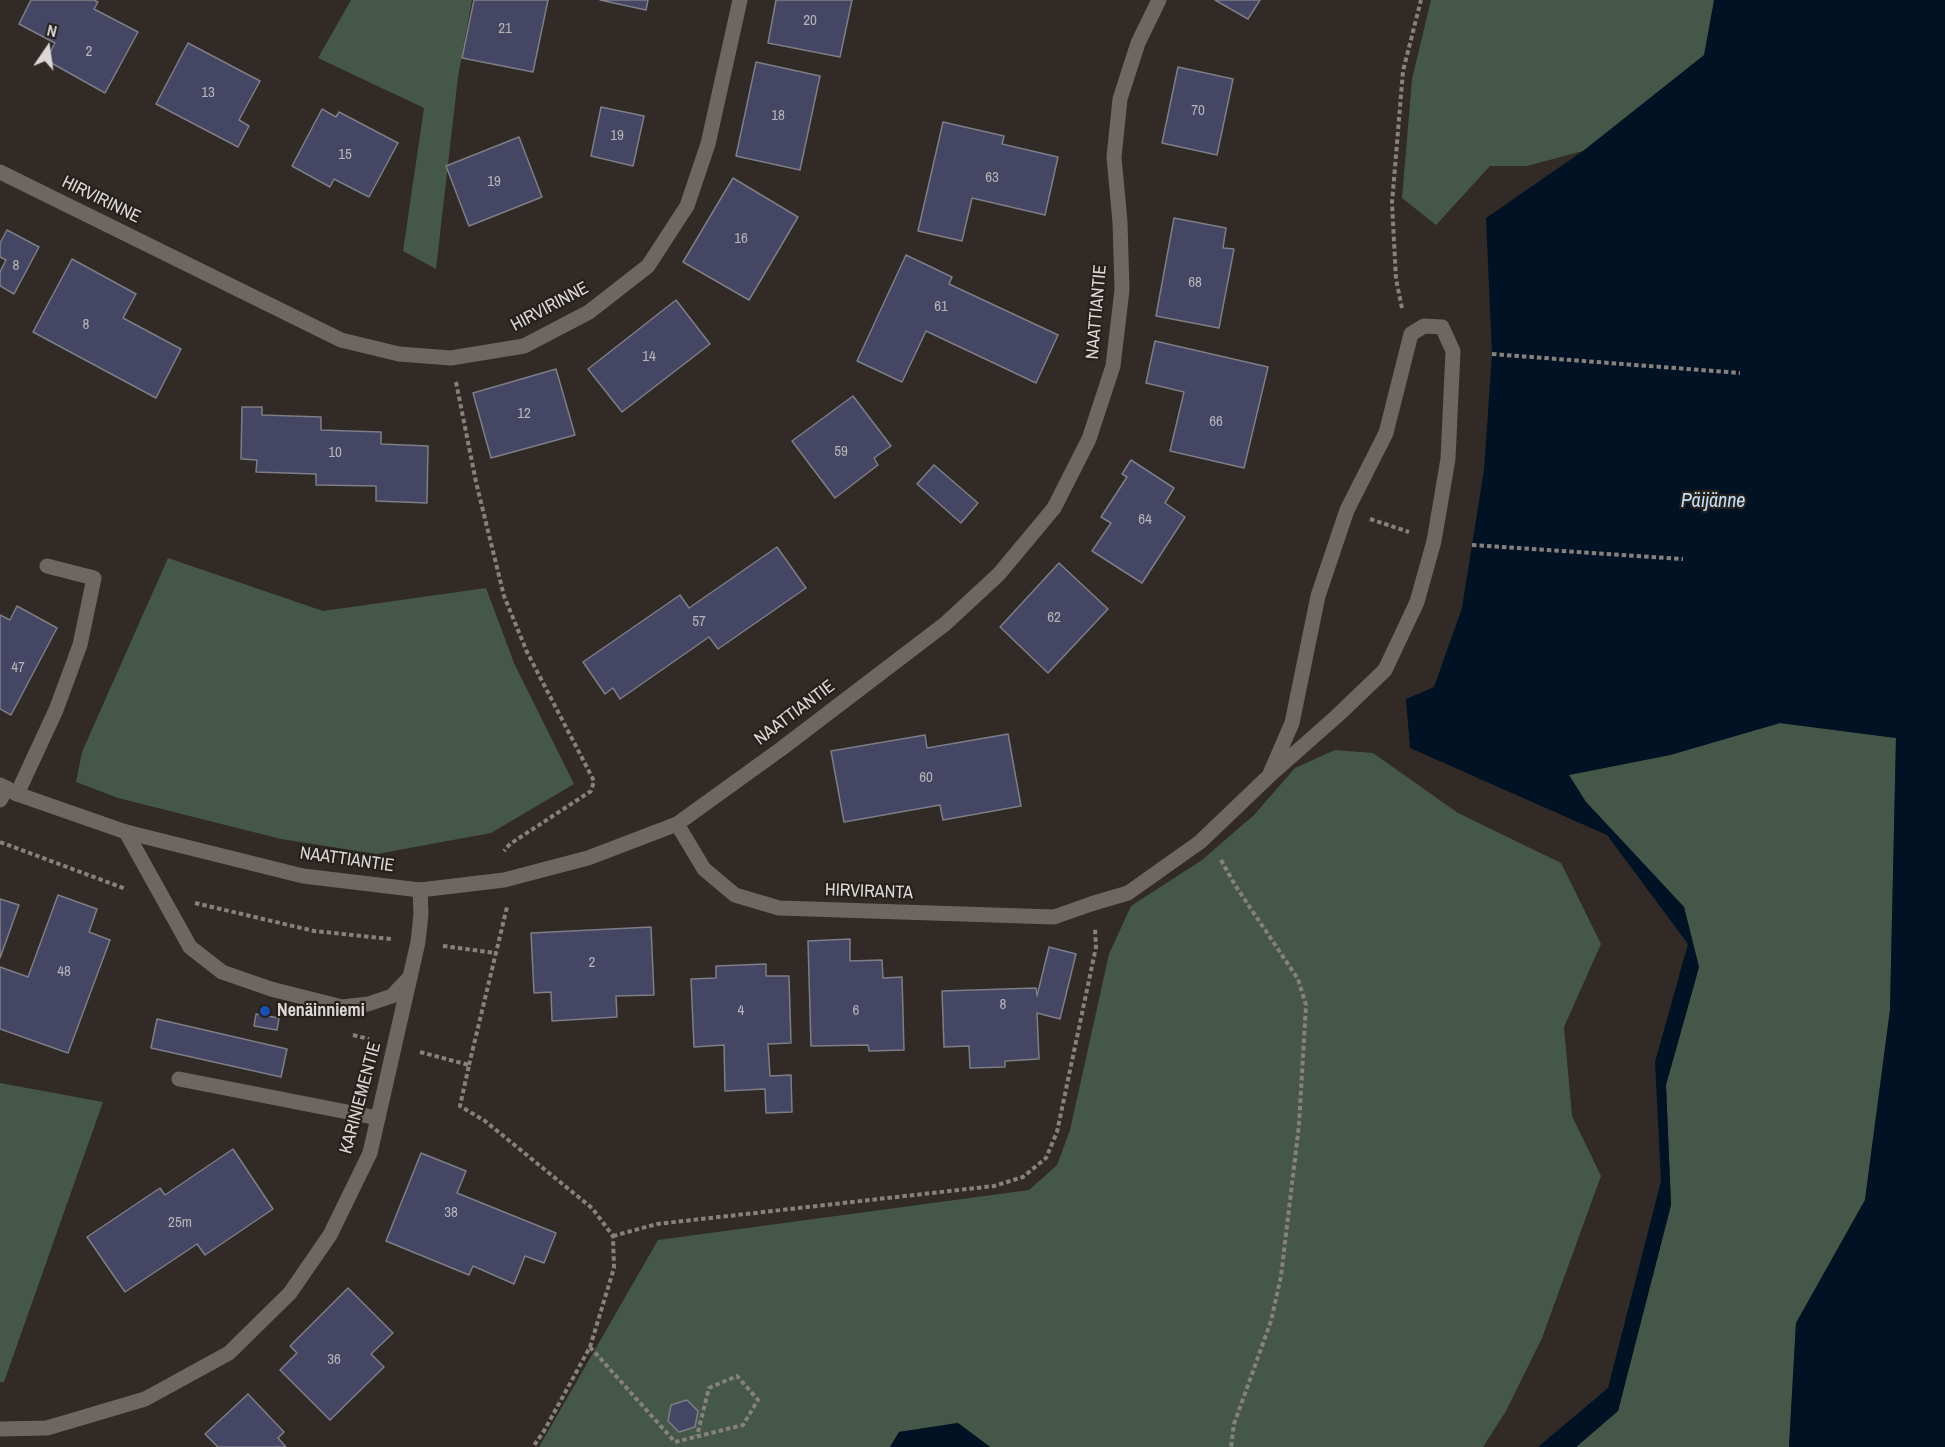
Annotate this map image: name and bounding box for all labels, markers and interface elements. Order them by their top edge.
house number: 20 [803,12,817,30]
north arrow [18,18,78,78]
text: N [45,19,59,42]
house number: 21 [498,20,512,38]
house number: 2 [86,43,92,61]
house number: 13 [201,84,215,102]
house number: 70 [1191,102,1205,120]
house number: 18 [771,107,785,125]
house number: 19 [610,127,624,145]
house number: 15 [338,146,352,164]
house number: 63 [985,169,999,187]
street label: HIRVIRINNE [58,172,144,228]
house number: 19 [487,173,501,191]
house number: 16 [734,230,748,248]
house number: 8 [13,257,19,275]
street label: NAATTIANTIE [1082,264,1112,360]
house number: 68 [1188,274,1202,292]
street label: HIRVIRINNE [507,278,593,336]
house number: 61 [934,298,948,316]
house number: 8 [83,316,89,334]
house number: 14 [642,348,656,366]
house number: 12 [517,405,531,423]
house number: 66 [1209,413,1223,431]
house number: 59 [834,443,848,461]
house number: 10 [328,444,342,462]
water label: Päijänne [1681,490,1745,514]
house number: 64 [1138,511,1152,529]
house number: 62 [1047,609,1061,627]
house number: 57 [692,613,706,631]
house number: 47 [11,659,25,677]
street label: NAATTIANTIE [751,676,839,750]
house number: 60 [919,769,933,787]
street label: NAATTIANTIE [299,843,395,877]
street label: HIRVIRANTA [825,880,913,904]
house number: 2 [589,954,595,972]
house number: 48 [57,963,71,981]
house number: 8 [1000,996,1006,1014]
place label: Nenäinniemi [277,1000,365,1022]
house number: 4 [738,1002,744,1020]
house number: 6 [853,1002,859,1020]
marker: Nenäinniemi [258,1004,272,1018]
street label: KARINIEMENTIE [336,1040,386,1156]
house number: 38 [444,1204,458,1222]
house number: 25m [168,1214,192,1232]
house number: 36 [327,1351,341,1369]

